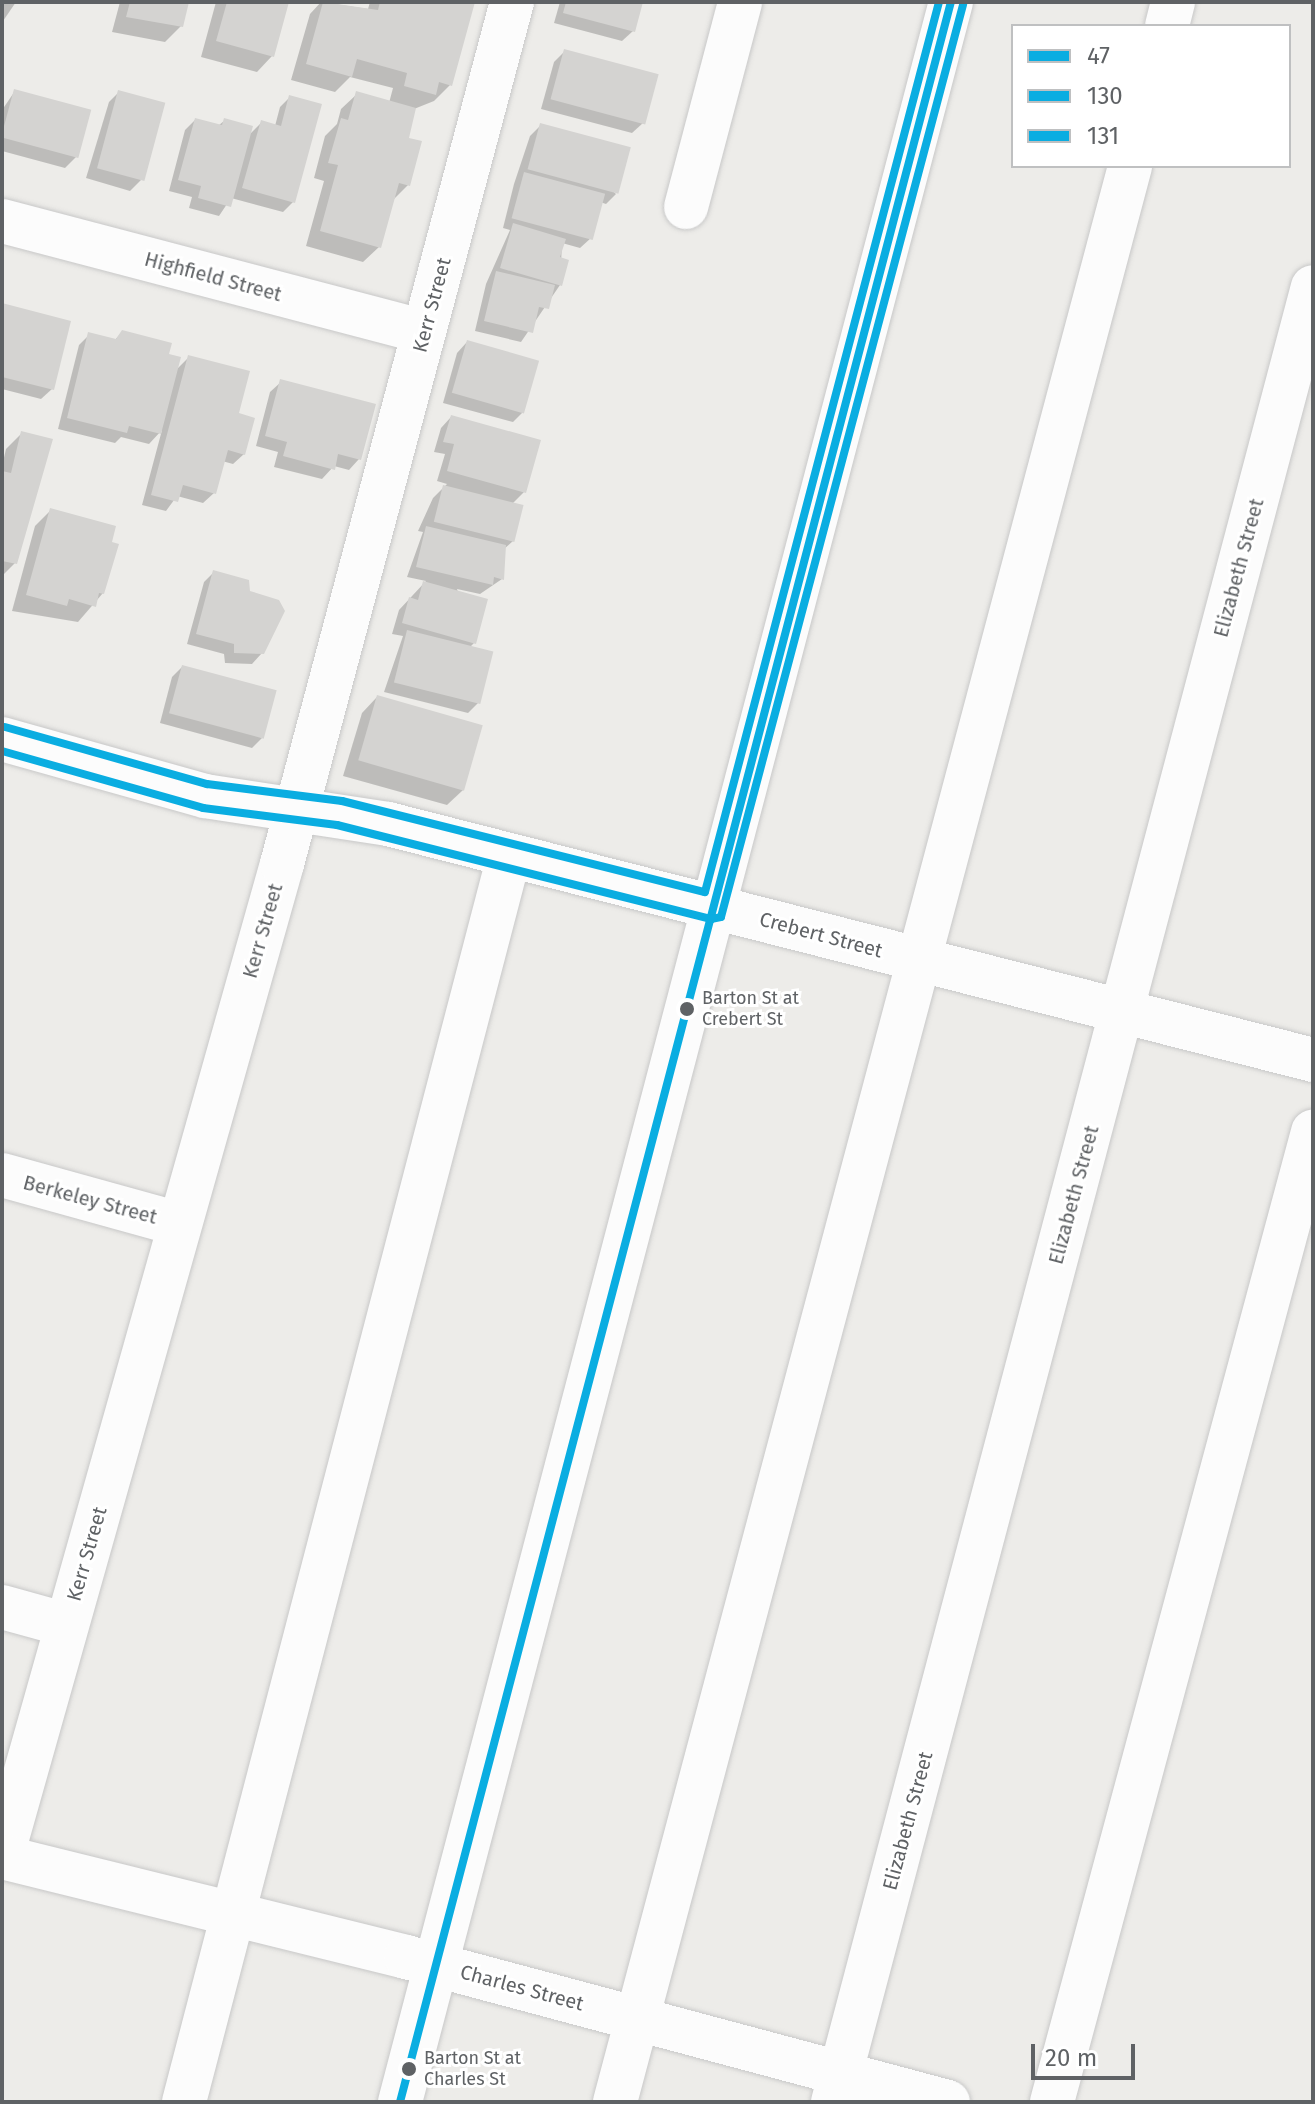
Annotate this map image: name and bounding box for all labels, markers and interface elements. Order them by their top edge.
legend [1011,24,1291,168]
text: 47 [1087,42,1110,70]
text: 130 [1087,82,1123,110]
text: 131 [1087,122,1119,150]
street label: Highfield Street [142,247,284,307]
street label: Kerr Street [408,255,456,355]
street label: Elizabeth Street [1209,496,1269,640]
street label: Kerr Street [238,881,288,981]
street label: Crebert Street [757,907,885,963]
place label: Barton St at Crebert St [702,988,799,1030]
marker: Barton St at Crebert St [679,1001,695,1017]
street label: Elizabeth Street [1044,1123,1104,1267]
street label: Berkeley Street [20,1171,160,1229]
street label: Kerr Street [62,1504,112,1604]
street label: Elizabeth Street [878,1749,938,1893]
street label: Charles Street [458,1960,586,2016]
scale bar [1035,2028,1139,2078]
text: 20 m [1045,2044,1097,2072]
place label: Barton St at Charles St [424,2048,521,2090]
marker: Barton St at Charles St [401,2061,417,2077]

